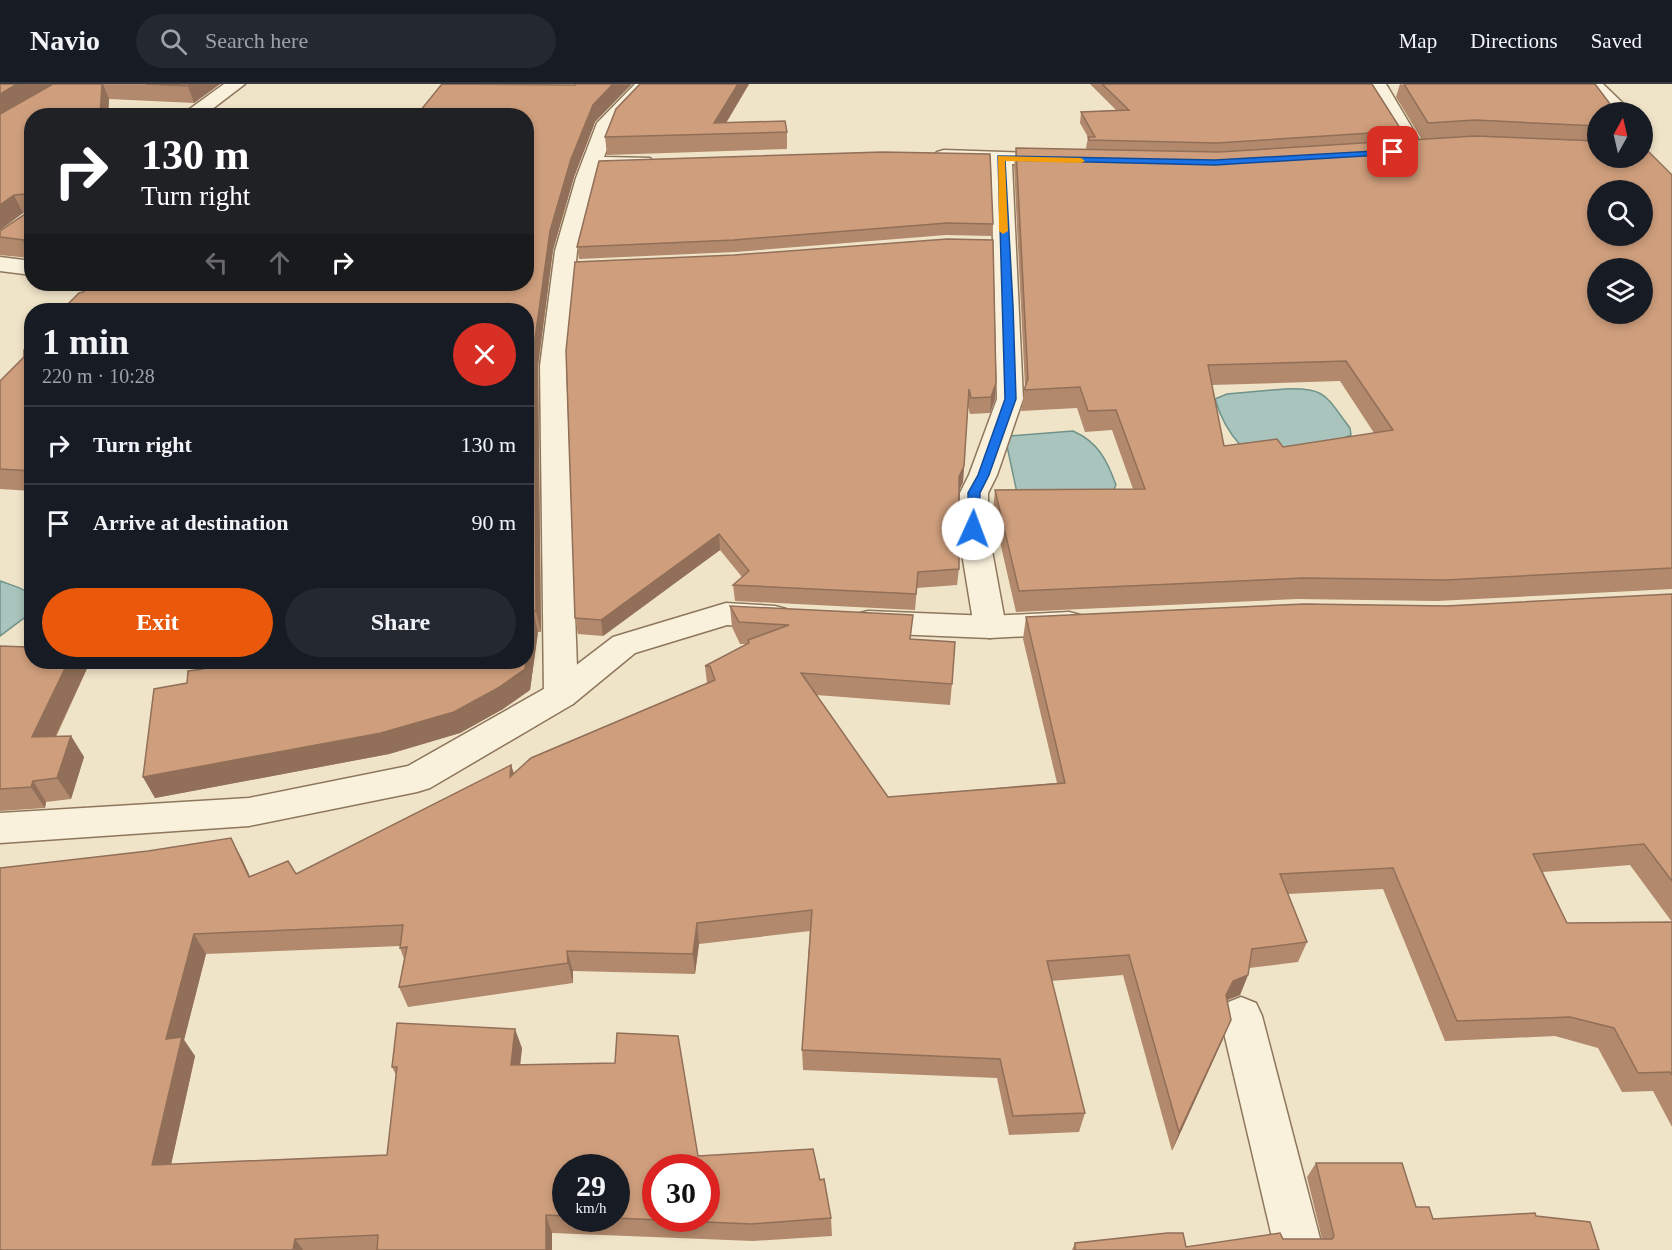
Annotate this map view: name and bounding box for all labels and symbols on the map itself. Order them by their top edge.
north arrow [1587,102,1653,168]
pin [1367,126,1418,177]
position arrow [941,497,1005,561]
speed limit sign: 30 [642,1154,720,1232]

